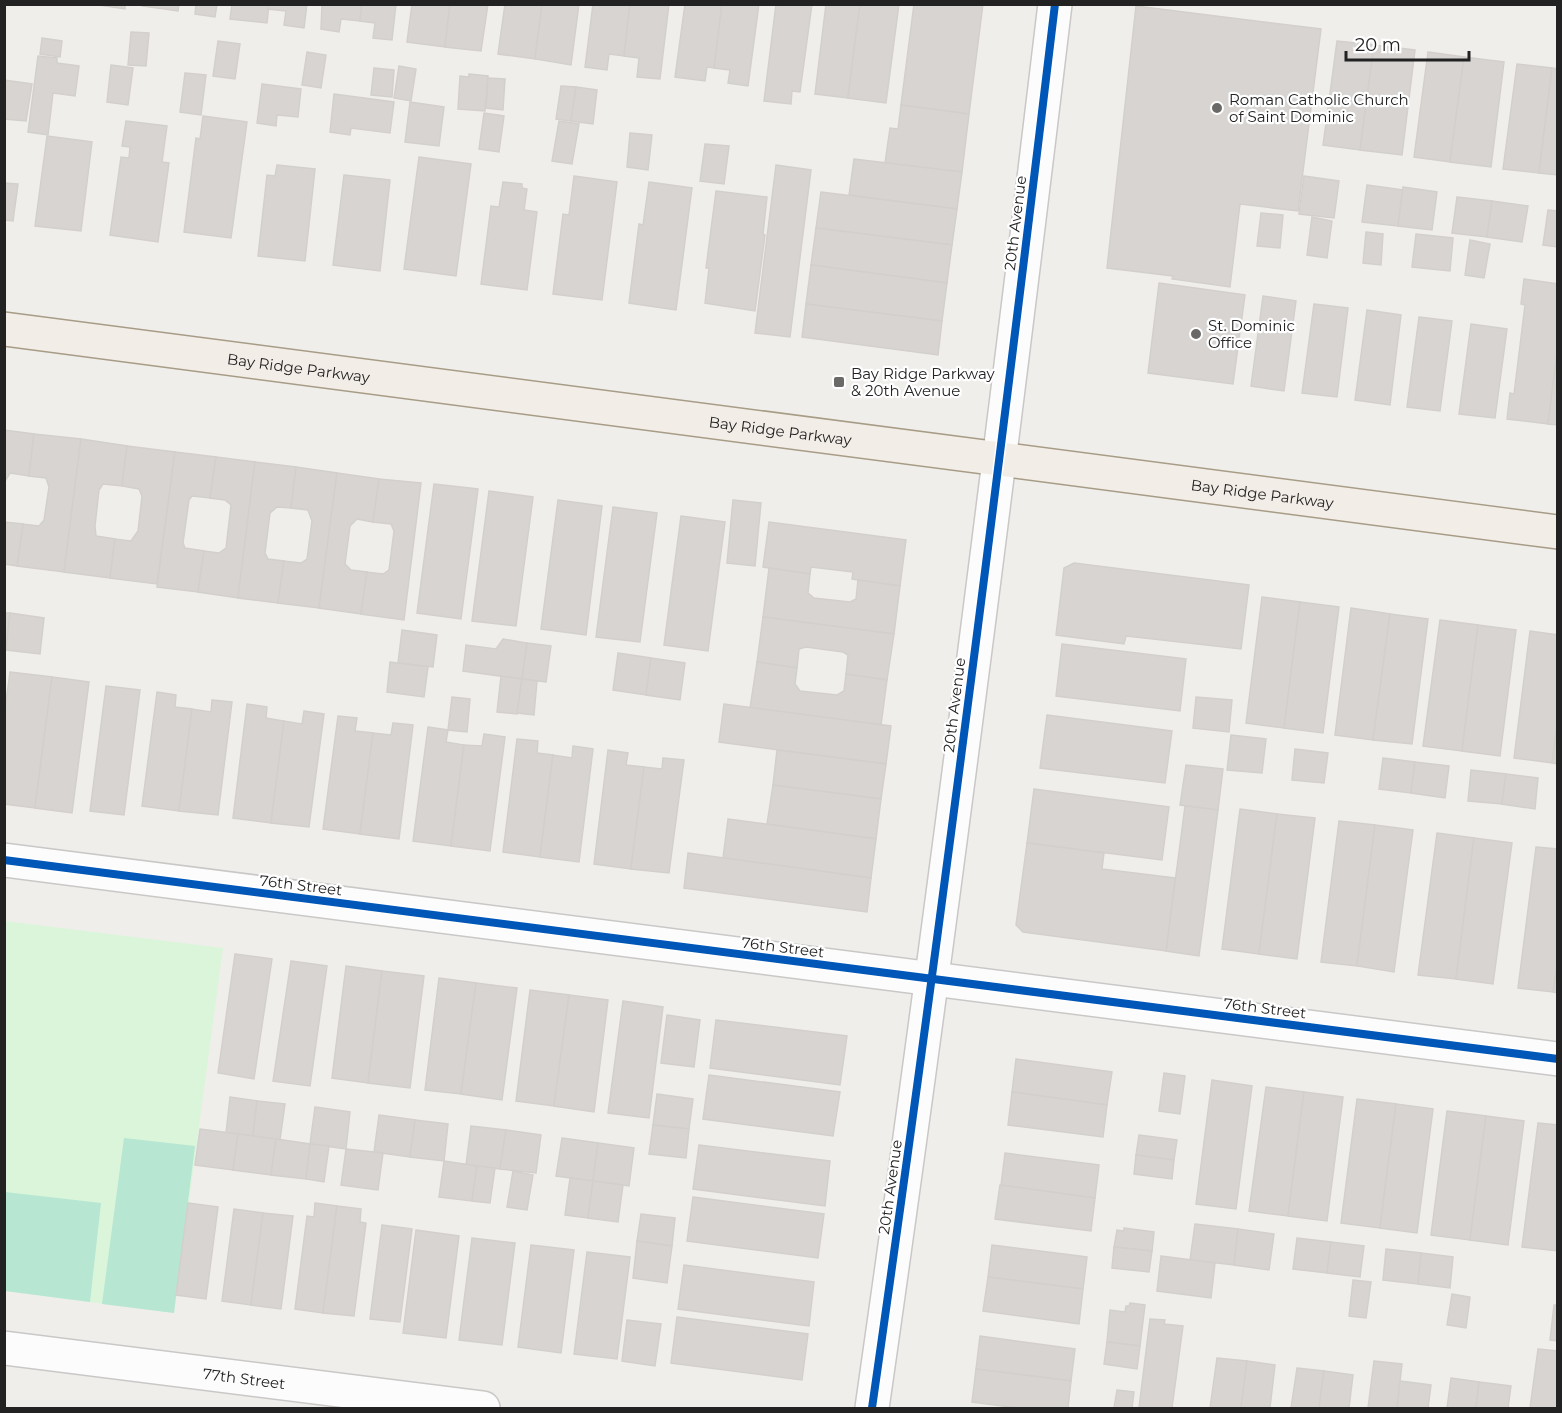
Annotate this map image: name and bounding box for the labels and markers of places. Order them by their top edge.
place label: Roman Catholic Church of Saint Dominic [1229,90,1409,126]
marker: Roman Catholic Church of Saint Dominic [1210,101,1224,115]
place label: St. Dominic Office [1208,316,1295,352]
marker: St. Dominic Office [1189,327,1203,341]
place label: Bay Ridge Parkway & 20th Avenue [851,364,996,400]
marker: Bay Ridge Parkway & 20th Avenue [832,375,846,389]

